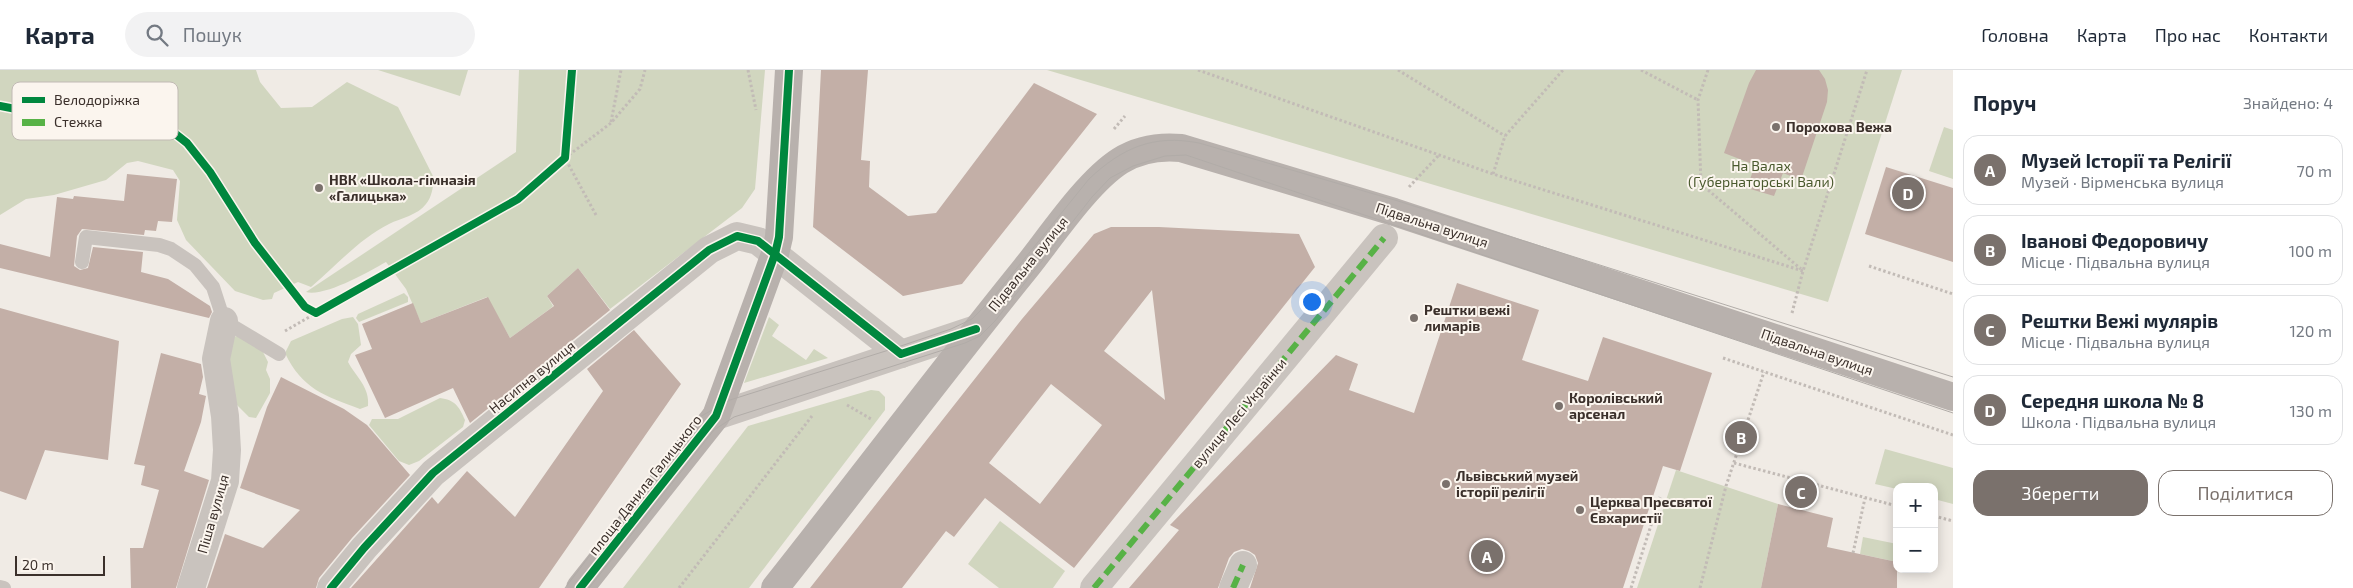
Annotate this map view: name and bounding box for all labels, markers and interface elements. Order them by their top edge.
search box [125,12,475,57]
text: Карта [25,20,95,49]
icon: search [143,21,171,49]
text: Пошук [183,23,242,46]
text: Головна [1981,24,2049,46]
text: Карта [2077,24,2127,46]
text: Про нас [2155,24,2221,46]
text: Контакти [2249,24,2328,46]
legend [12,82,178,140]
text: Поруч [1973,90,2036,115]
text: Велодоріжка [54,91,140,108]
text: Знайдено: 4 [2243,93,2333,112]
text: Стежка [54,113,102,130]
place label: Порохова Вежа [1786,118,1892,135]
marker: Порохова Вежа [1770,121,1782,133]
text: Музей Історії та Релігії [2021,149,2231,172]
park label: На Валах (Губернаторські Вали) [1688,157,1834,190]
text: A [1985,161,1995,180]
text: 70 m [2297,161,2332,180]
place label: НВК «Школа-гімназія «Галицька» [329,171,476,204]
text: Музей · Вірменська вулиця [2021,172,2224,191]
pin: D [1892,174,1924,212]
marker: НВК «Школа-гімназія «Галицька» [313,182,325,194]
street label: Підвальна вулиця [1374,198,1491,251]
street label: Підвальна вулиця [984,213,1071,315]
text: Іванові Федоровичу [2021,229,2208,252]
text: B [1985,241,1995,260]
text: 100 m [2289,241,2332,260]
text: Місце · Підвальна вулиця [2021,252,2210,271]
your location [1299,289,1325,315]
place label: Рештки вежі лимарів [1424,301,1510,334]
text: Рештки Вежі мулярів [2021,309,2218,332]
marker: Рештки вежі лимарів [1408,312,1420,324]
text: C [1985,321,1995,340]
text: 120 m [2289,321,2332,340]
street label: Підвальна вулиця [1759,324,1875,379]
text: Місце · Підвальна вулиця [2021,332,2210,351]
street label: Насипна вулиця [485,337,578,417]
street label: вулиця Лесі Українки [1188,354,1290,471]
place label: Королівський арсенал [1569,389,1663,422]
text: Середня школа № 8 [2021,389,2204,412]
marker: Королівський арсенал [1553,400,1565,412]
text: D [1985,401,1995,420]
text: 130 m [2290,401,2332,420]
street label: площа Данила Галицького [584,411,705,558]
text: Школа · Підвальна вулиця [2021,412,2216,431]
pin: B [1725,418,1757,456]
place label: Львівський музей історії релігії [1456,467,1578,500]
button: Зберегти [1973,470,2148,516]
button: Поділитися [2158,470,2333,516]
street label: Піша вулиця [193,472,232,555]
pin: C [1785,473,1817,511]
marker: Львівський музей історії релігії [1440,478,1452,490]
map controls [1893,483,1938,573]
button: + [1893,483,1938,528]
place label: Церква Пресвятої Євхаристії [1590,493,1713,526]
marker: Церква Пресвятої Євхаристії [1574,504,1586,516]
button: − [1893,528,1938,573]
pin: A [1471,537,1503,575]
scale bar [15,553,105,576]
text: 20 m [22,556,54,573]

